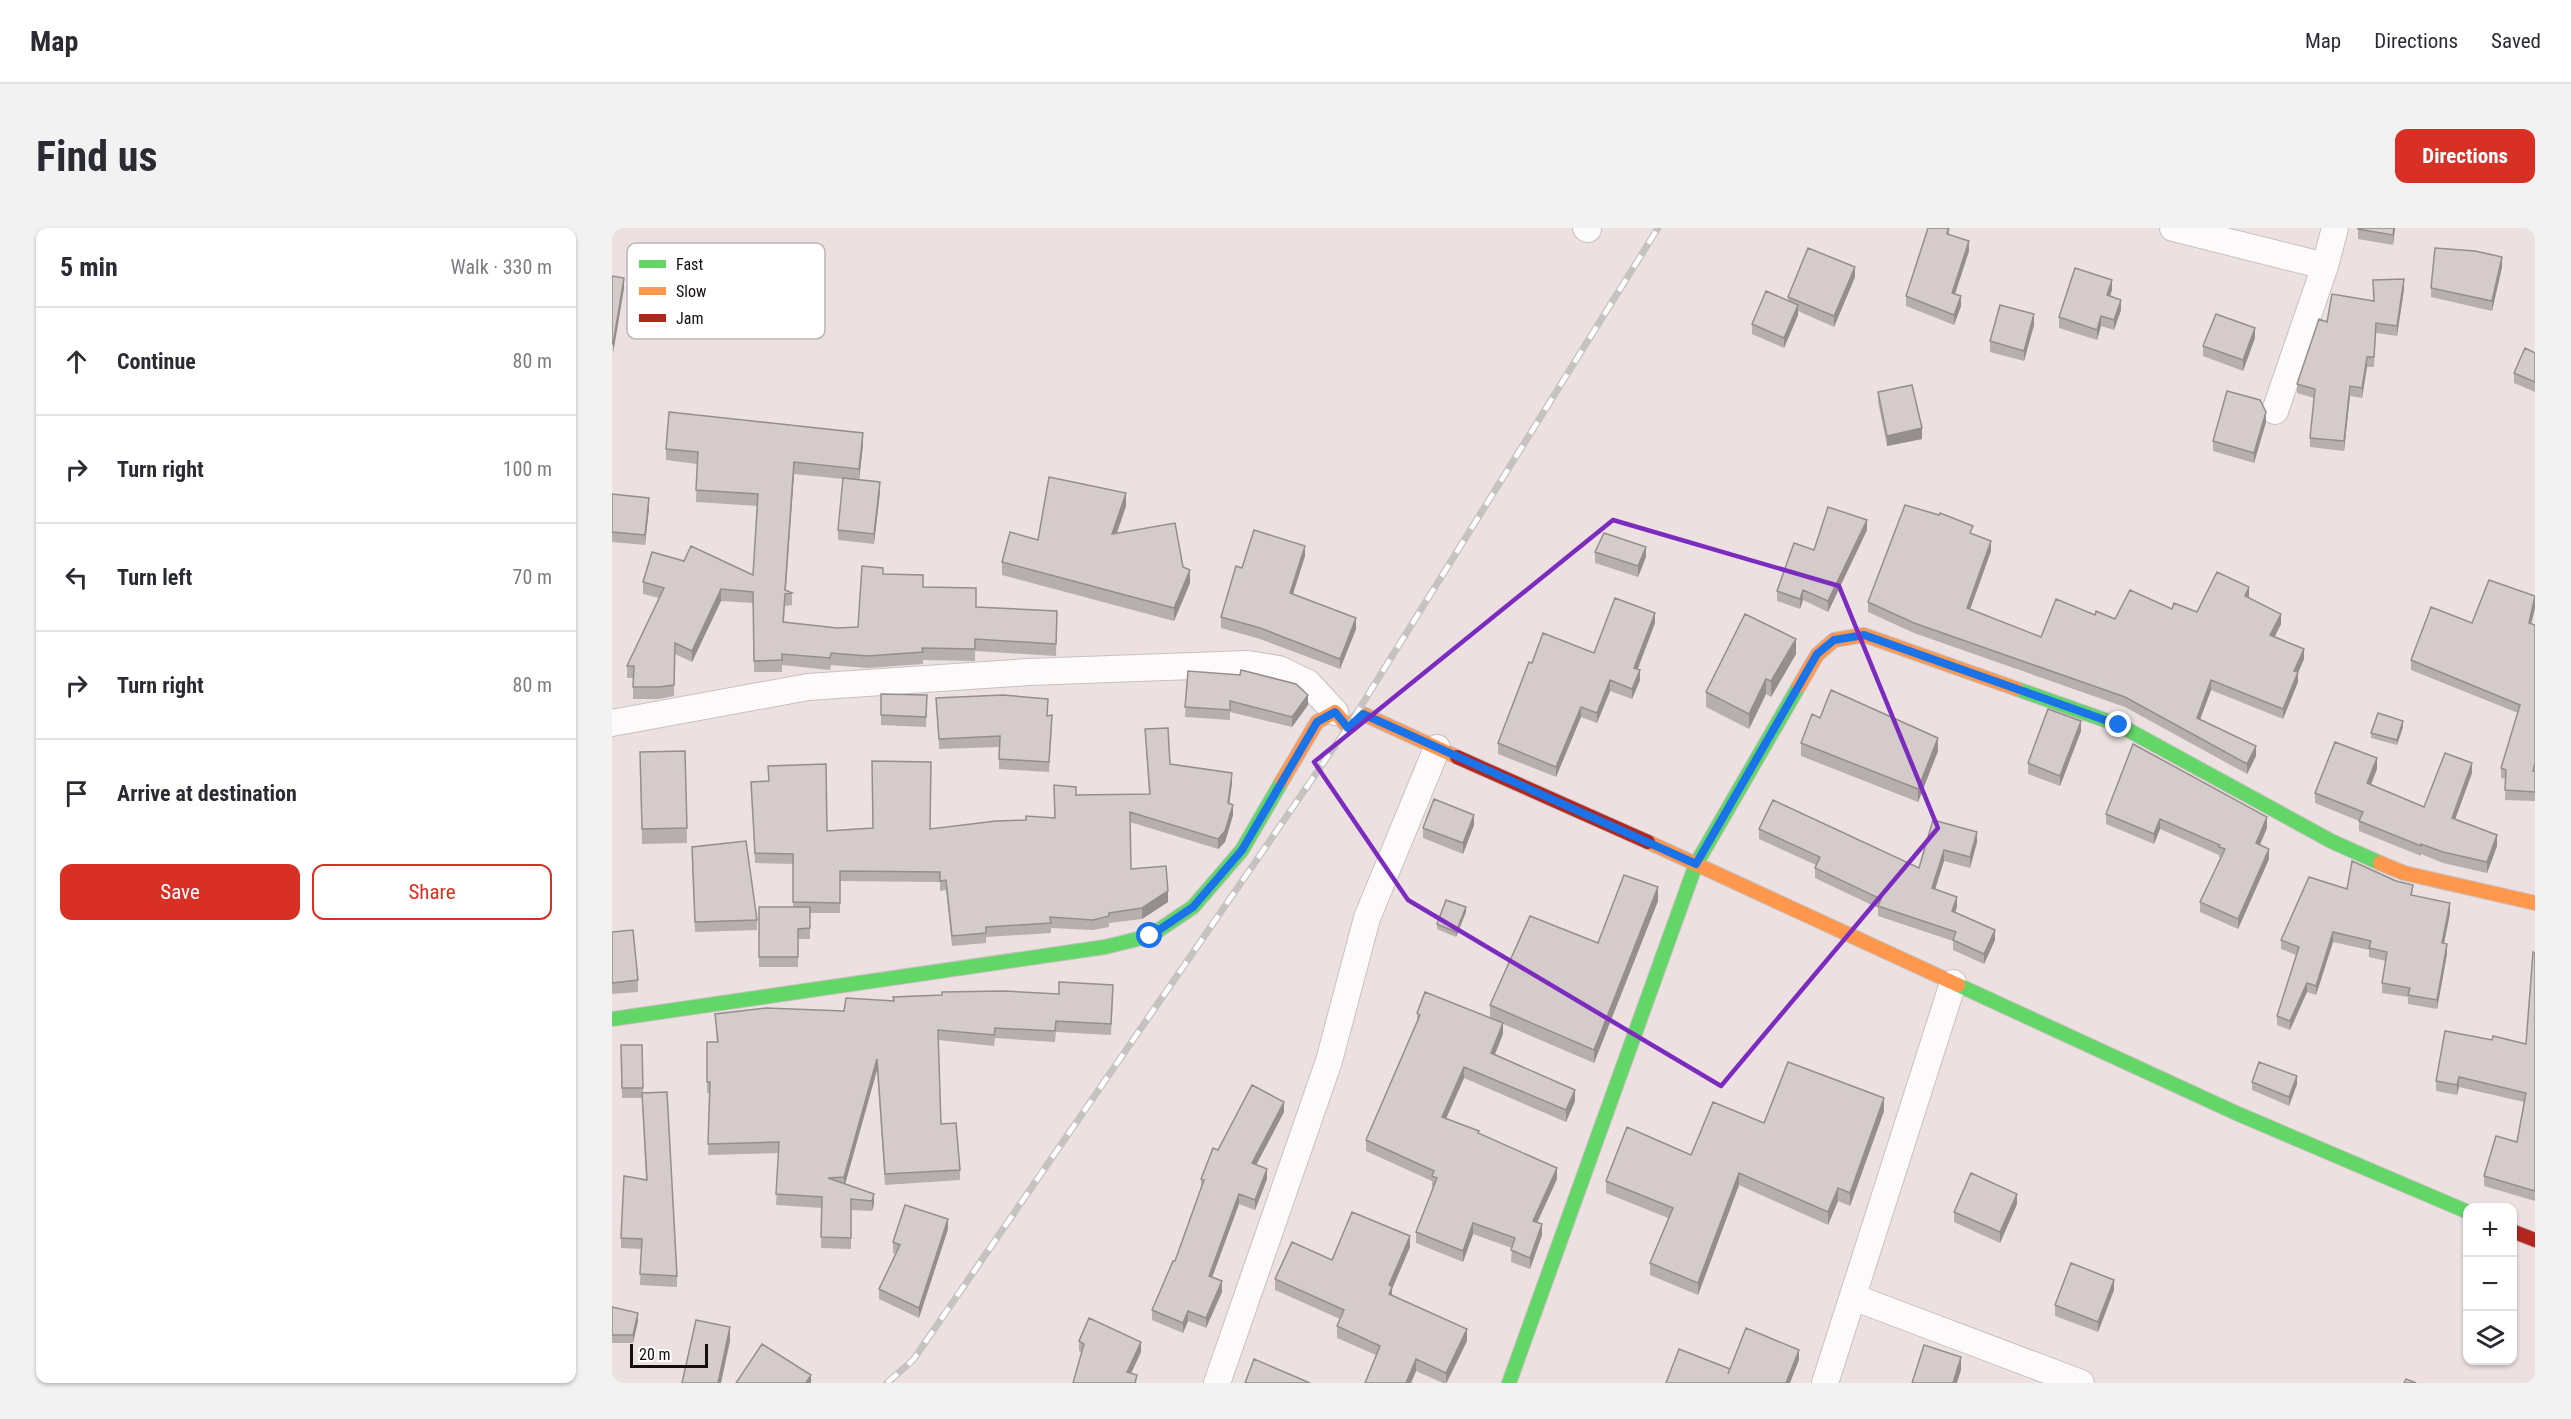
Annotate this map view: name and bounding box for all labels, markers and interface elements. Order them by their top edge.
text: Map [30,25,78,58]
text: Map [2305,29,2341,53]
text: Directions [2374,29,2458,53]
text: Saved [2491,29,2541,53]
button: Directions [2395,129,2535,183]
text: Find us [36,132,157,181]
legend [627,243,825,339]
text: 5 min [60,252,118,282]
text: Walk · 330 m [451,255,552,279]
text: Fast [676,255,703,274]
text: Slow [676,282,706,301]
text: Jam [676,309,703,328]
icon: ahead [60,345,93,378]
text: Continue [117,349,196,374]
text: 80 m [513,349,552,373]
icon: right [60,453,93,486]
text: Turn right [117,457,204,482]
text: 100 m [503,457,552,481]
icon: left [60,561,93,594]
text: Turn left [117,565,192,590]
text: 70 m [513,565,552,589]
icon: right [60,669,93,702]
text: Turn right [117,673,204,698]
text: 80 m [513,673,552,697]
route end [2105,711,2131,737]
icon: arrive [60,777,93,810]
text: Arrive at destination [117,781,297,806]
button: Save [60,864,300,920]
button: Share [312,864,552,920]
route start [1136,922,1162,948]
map controls [2463,1203,2517,1365]
button: + [2463,1203,2517,1257]
button: − [2463,1257,2517,1311]
button: layers [2463,1311,2517,1365]
scale bar [630,1341,708,1368]
text: 20 m [639,1345,671,1364]

